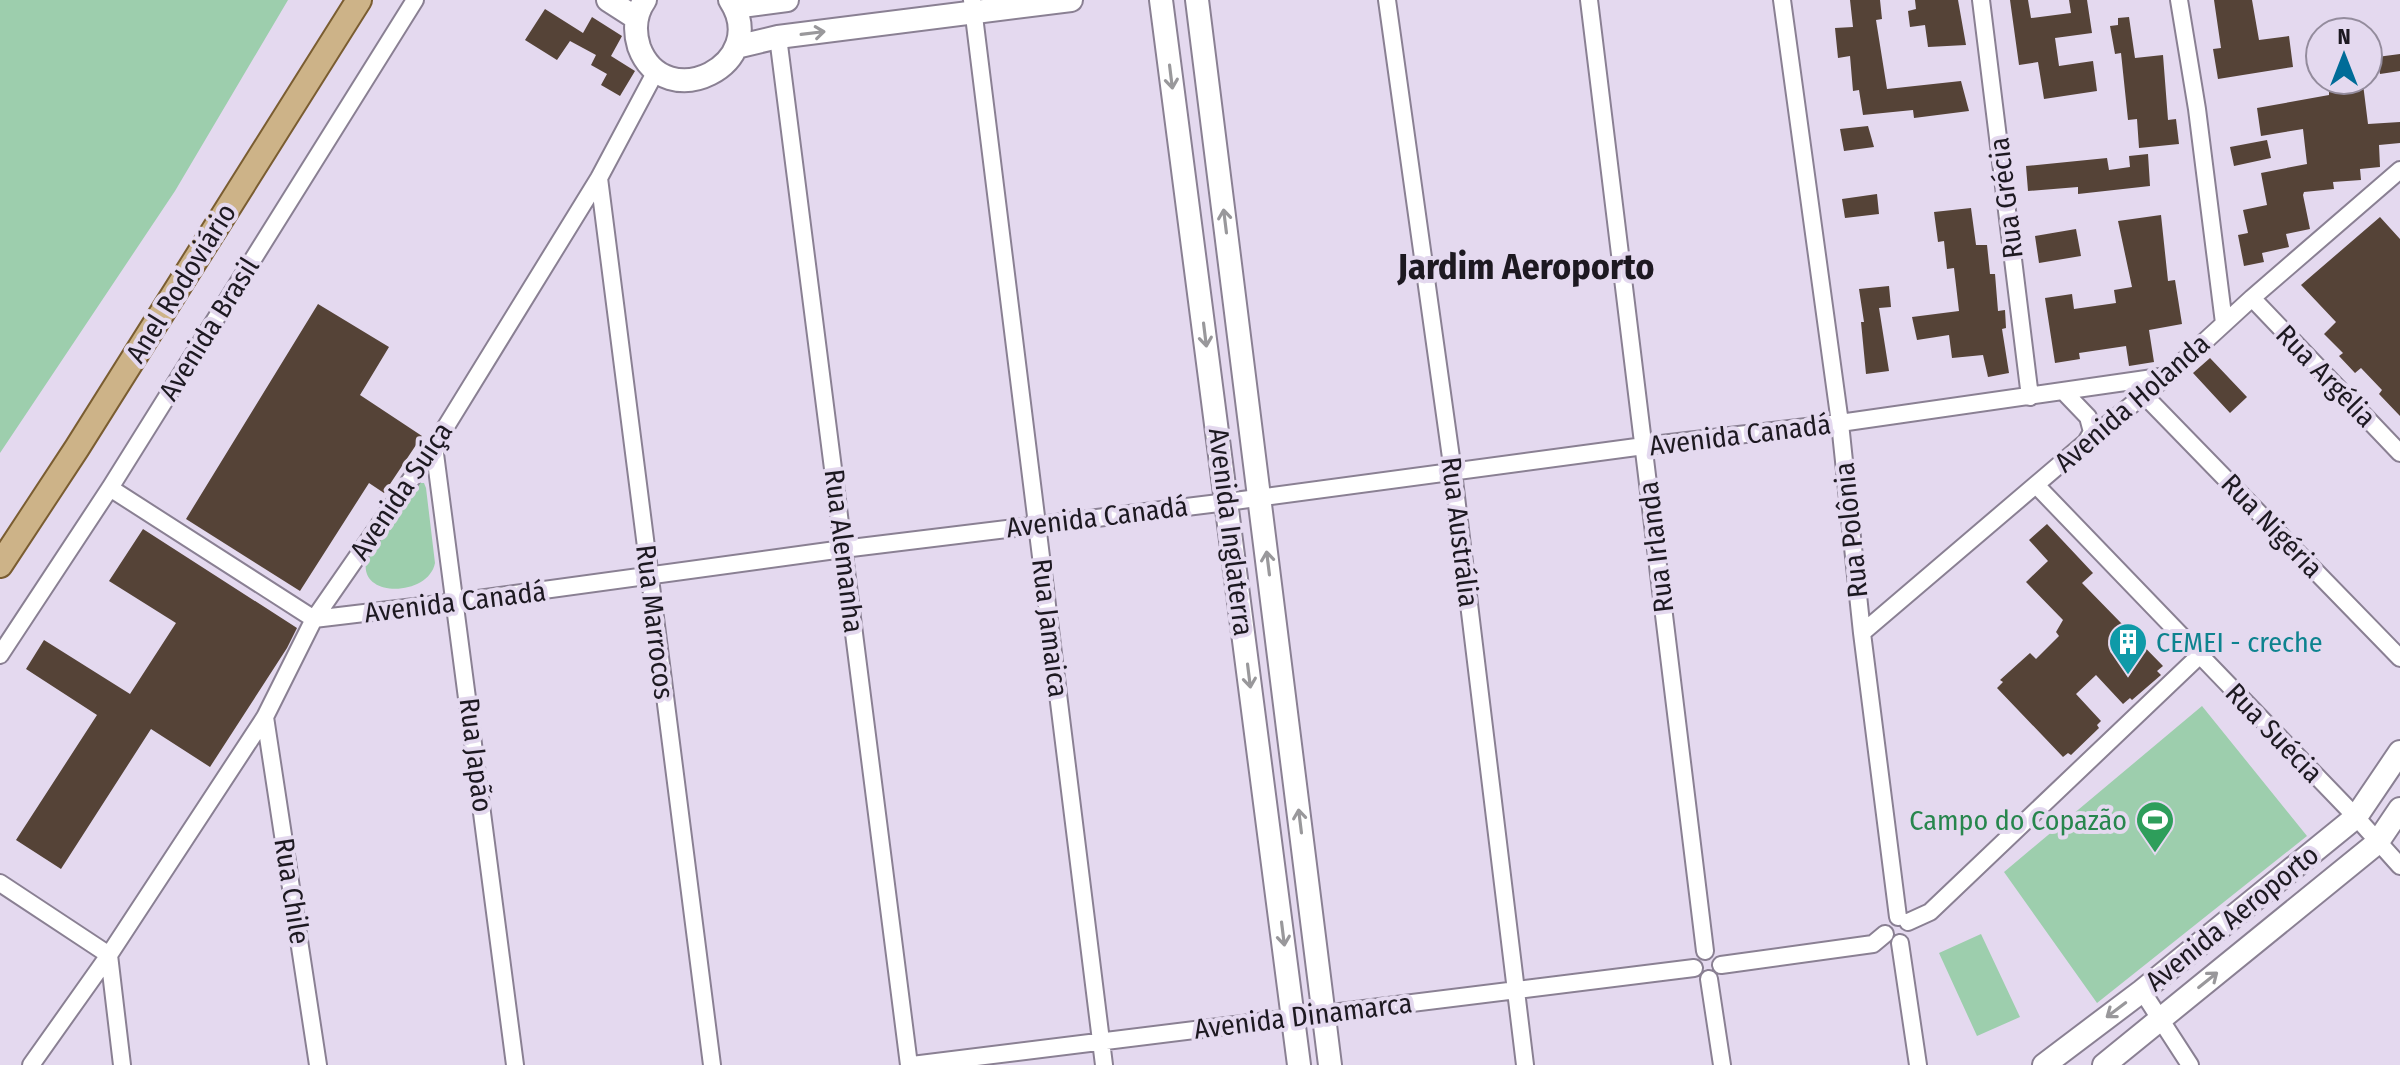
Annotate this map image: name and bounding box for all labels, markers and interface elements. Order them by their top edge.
north arrow [2304,16,2384,96]
text: N [2337,23,2351,50]
one-way arrow [800,25,825,40]
one-way arrow [1164,64,1179,89]
street label: Rua Grécia [1982,136,2030,260]
street label: Anel Rodoviário [119,197,243,369]
one-way arrow [1217,209,1232,235]
district label: Jardim Aeroporto [1397,245,1654,289]
street label: Avenida Brasil [152,251,266,407]
street label: Rua Argélia [2269,318,2383,434]
one-way arrow [1198,322,1213,347]
street label: Avenida Holanda [2048,327,2216,479]
street label: Avenida Canadá [1647,407,1833,463]
street label: Avenida Suíça [343,416,459,566]
street label: Avenida Inglaterra [1202,426,1260,638]
street label: Rua Austrália [1434,455,1486,609]
street label: Rua Polônia [1827,461,1875,599]
street label: Rua Alemanha [818,467,870,635]
street label: Rua Nigéria [2215,467,2329,585]
street label: Rua Irlanda [1632,480,1680,614]
street label: Avenida Canadá [1004,489,1190,545]
street label: Rua Marrocos [629,543,681,701]
one-way arrow [1261,550,1276,577]
street label: Rua Jamaica [1025,557,1075,699]
street label: Avenida Canadá [362,574,548,630]
building icon: CEMEI - creche [2107,621,2149,676]
place label: CEMEI - creche [2156,626,2323,659]
one-way arrow [1242,662,1257,689]
street label: Rua Suécia [2219,676,2329,790]
street label: Rua Japão [453,696,499,814]
sports icon: Campo do Copazão [2134,799,2176,854]
place label: Campo do Copazão [1909,804,2127,837]
one-way arrow [1292,808,1307,835]
street label: Rua Chile [267,836,317,946]
street label: Avenida Aeroporto [2139,838,2325,998]
one-way arrow [1275,920,1290,947]
one-way arrow [2197,972,2218,990]
street label: Avenida Dinamarca [1192,986,1414,1046]
one-way arrow [2106,1001,2128,1018]

